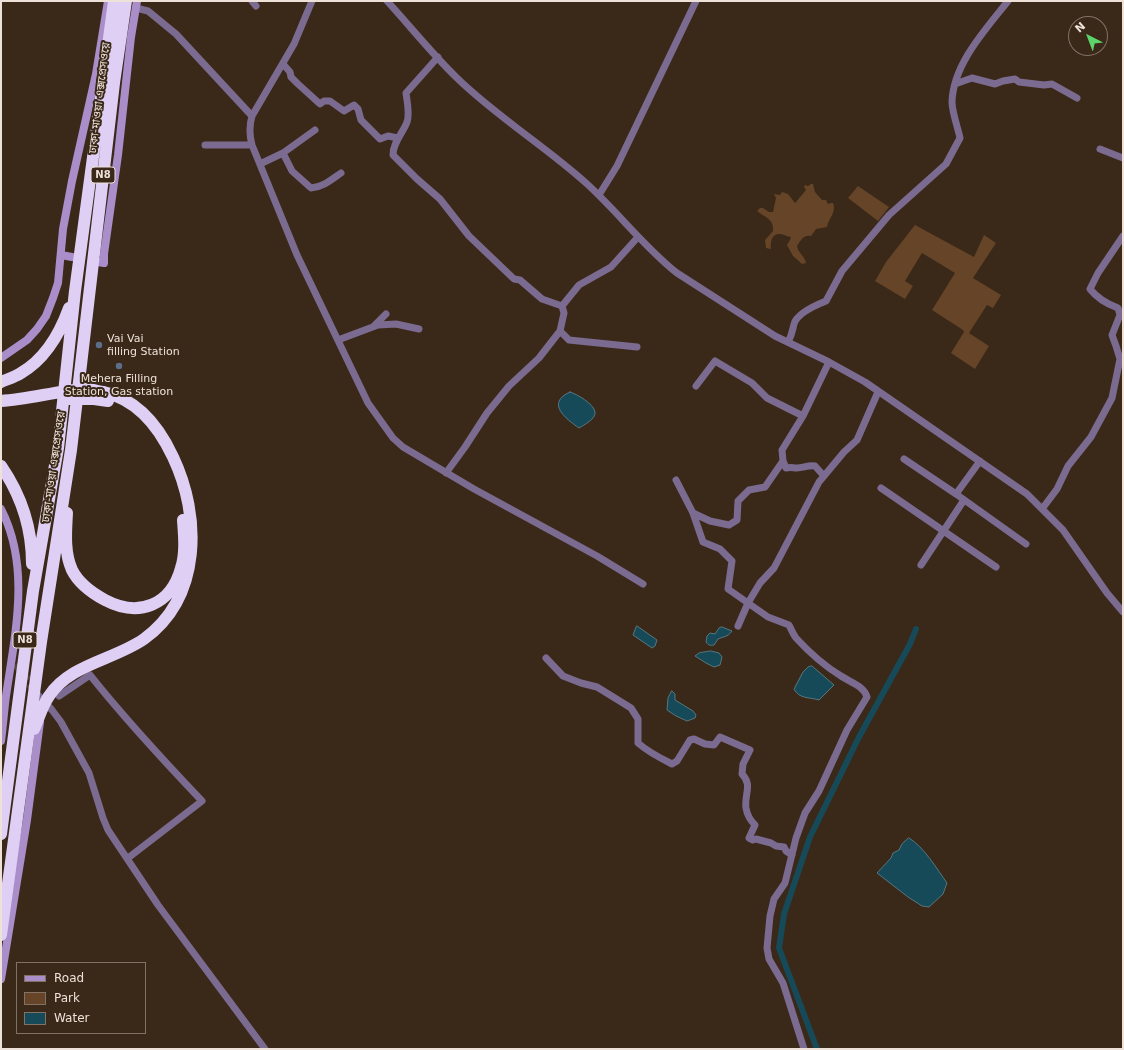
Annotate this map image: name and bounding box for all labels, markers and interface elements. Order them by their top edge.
north arrow [1068,16,1108,56]
text: N [1073,20,1088,35]
street label: ঢাকা-মাওয়া এক্সপ্রেসওয়ে [87,42,113,154]
road number: N8 [91,167,115,183]
place label: Vai Vai filling Station [107,332,180,358]
marker: Vai Vai filling Station [94,340,104,350]
marker: Mehera Filling Station, Gas station [114,361,124,371]
place label: Mehera Filling Station, Gas station [65,372,173,398]
street label: ঢাকা-মাওয়া এক্সপ্রেসওয়ে [40,411,68,523]
road number: N8 [13,632,37,648]
legend [16,962,146,1034]
text: Road [54,971,84,985]
text: Park [54,991,80,1005]
text: Water [54,1011,89,1025]

